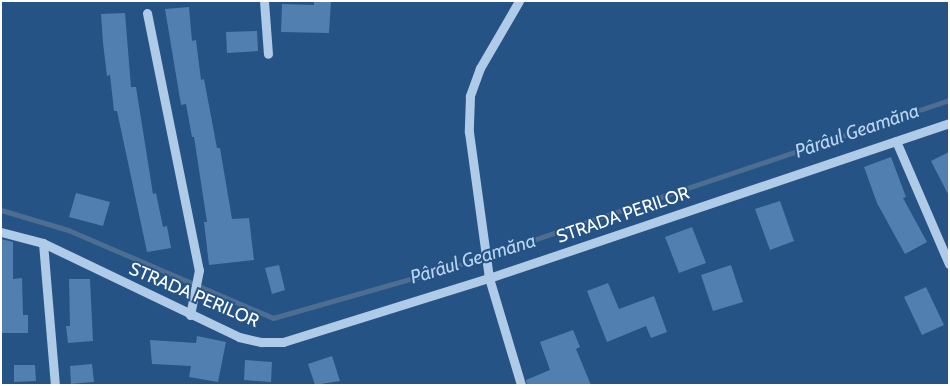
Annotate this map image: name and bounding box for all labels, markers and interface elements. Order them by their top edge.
water label: Pârâul Geamăna [792,99,922,163]
street label: STRADA PERILOR [554,182,692,248]
water label: Pârâul Geamăna [407,229,539,289]
street label: STRADA PERILOR [126,258,262,332]

